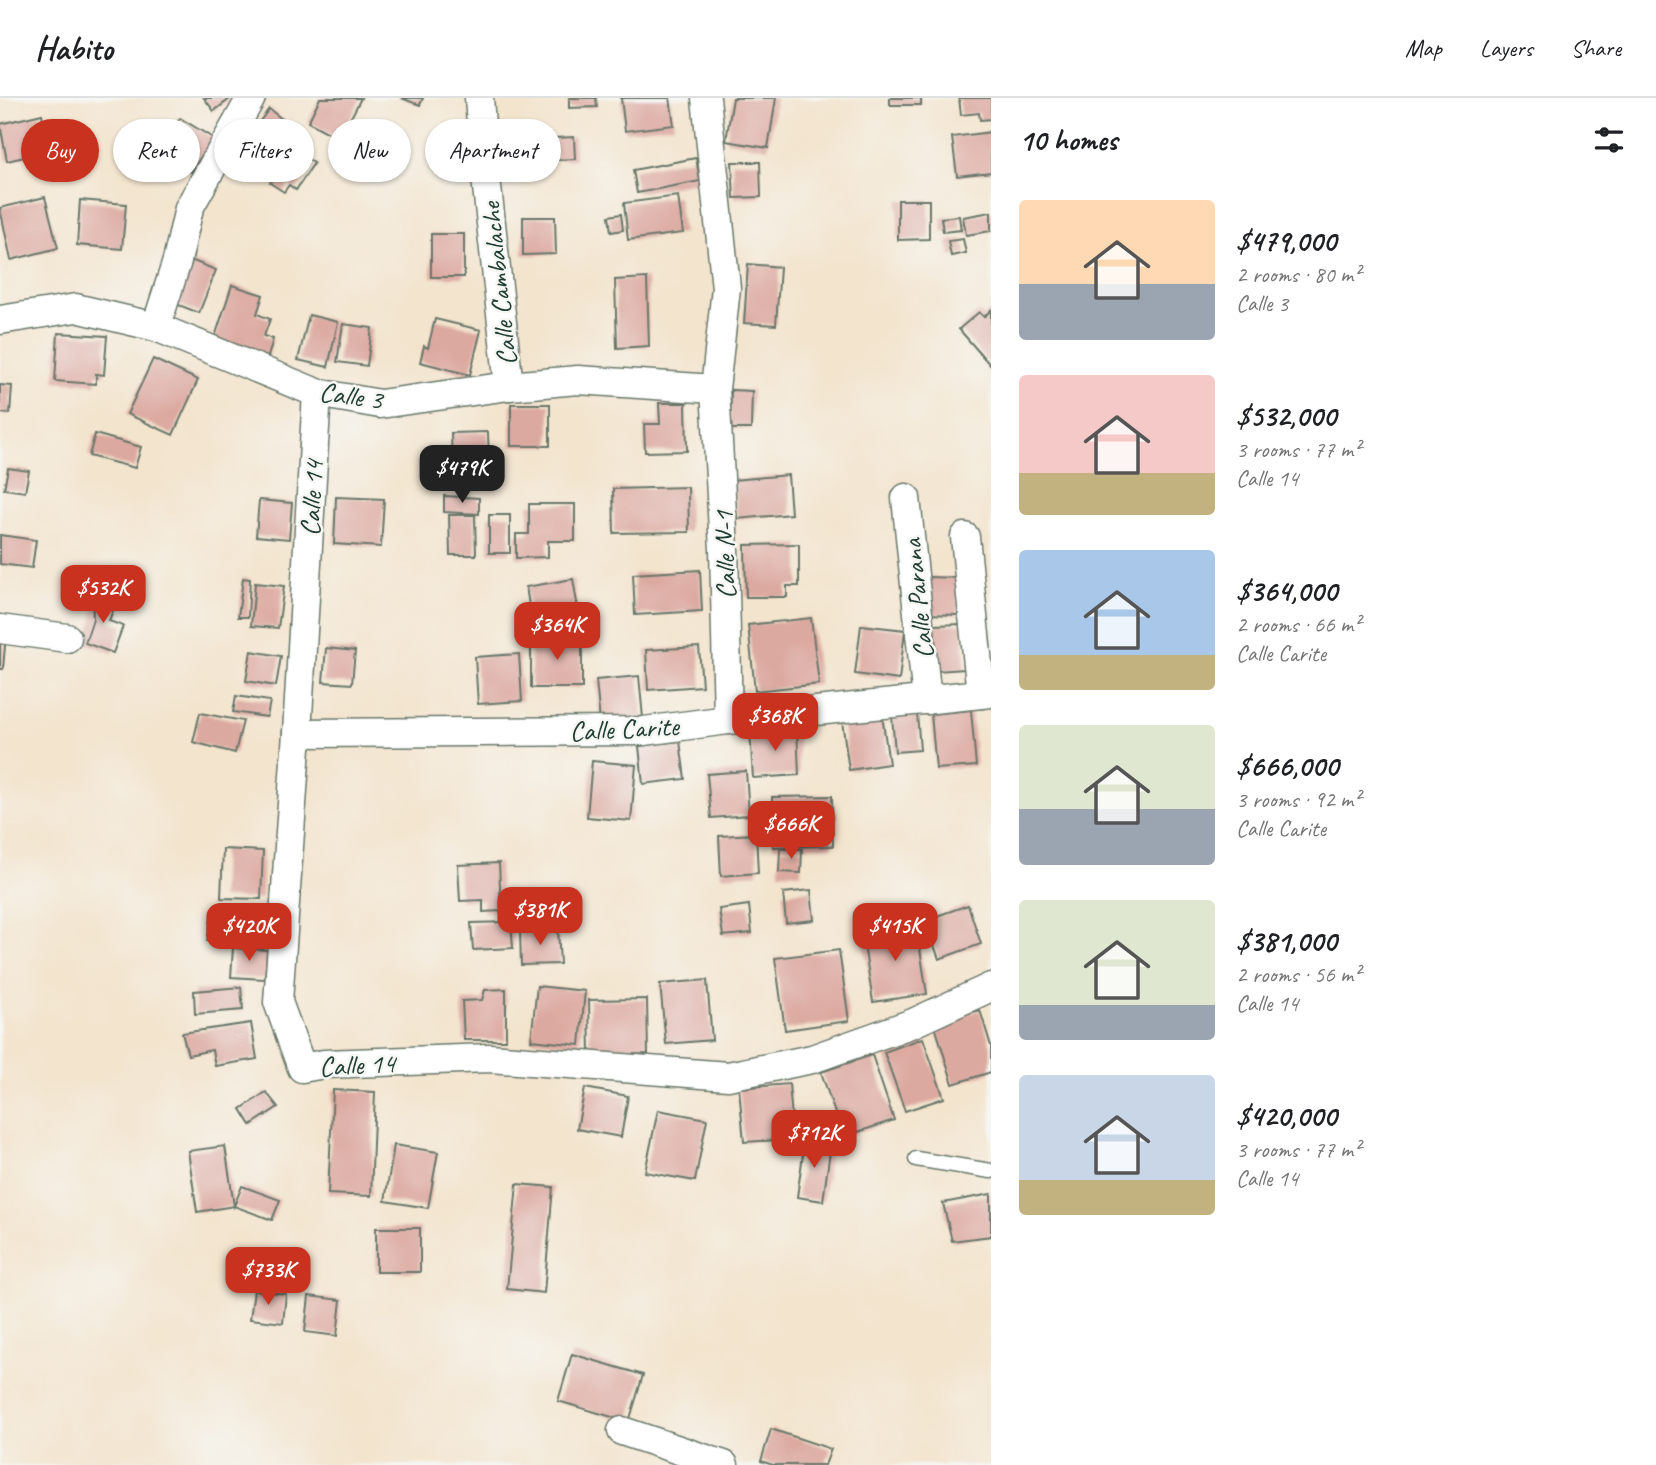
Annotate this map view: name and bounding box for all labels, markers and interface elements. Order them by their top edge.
text: Habito [35,27,113,69]
text: Map [1405,33,1442,63]
text: Layers [1480,33,1533,63]
text: Share [1571,33,1621,63]
chip: Buy [21,119,99,182]
chip: Rent [113,119,200,182]
chip: Filters [214,119,314,182]
chip: New [328,119,411,182]
chip: Apartment [425,119,561,182]
text: 10 homes [1019,121,1117,159]
icon: filters [1590,121,1628,159]
street label: Calle Cambalache [472,199,524,367]
text: $479,000 [1236,222,1336,260]
icon: home [1075,228,1159,312]
text: 2 rooms · 80 m² [1236,260,1360,289]
text: Calle 3 [1236,289,1288,318]
street label: Calle 3 [317,374,387,418]
text: $532,000 [1236,397,1336,435]
icon: home [1075,403,1159,487]
text: 3 rooms · 77 m² [1236,435,1360,464]
pin: $479K [413,446,511,505]
text: $479K [436,453,488,482]
street label: Calle 14 [292,457,331,537]
text: Calle 14 [1236,464,1298,493]
street label: Calle N-1 [705,509,744,600]
street label: Calle Parana [894,536,941,661]
pin: $532K [54,566,152,625]
text: $364,000 [1236,572,1337,610]
text: $532K [77,573,129,602]
icon: home [1075,578,1159,662]
pin: $364K [508,602,606,662]
text: $364K [530,610,584,639]
text: 2 rooms · 66 m² [1236,610,1360,639]
text: Calle Carite [1236,639,1326,668]
pin: $368K [726,694,824,753]
text: $368K [748,701,802,730]
street label: Calle Carite [568,708,681,749]
text: $666,000 [1236,747,1338,785]
icon: home [1075,753,1159,837]
text: 3 rooms · 92 m² [1236,785,1360,814]
pin: $666K [742,802,840,861]
text: $666K [764,809,818,838]
text: Calle Carite [1236,814,1326,843]
pin: $381K [491,888,589,947]
text: $381K [513,895,567,924]
pin: $420K [200,904,298,963]
pin: $415K [846,904,944,963]
text: $420K [222,911,276,940]
text: $415K [869,911,921,940]
text: $381,000 [1236,922,1336,960]
icon: home [1075,928,1159,1012]
text: 2 rooms · 56 m² [1236,960,1360,989]
text: Calle 14 [1236,989,1298,1018]
street label: Calle 14 [318,1045,398,1084]
text: $420,000 [1236,1097,1336,1135]
icon: home [1075,1103,1159,1187]
pin: $712K [765,1110,863,1170]
text: $712K [788,1118,841,1147]
text: 3 rooms · 77 m² [1236,1135,1360,1164]
text: Calle 14 [1236,1164,1298,1193]
pin: $733K [219,1248,317,1307]
text: $733K [242,1255,295,1284]

